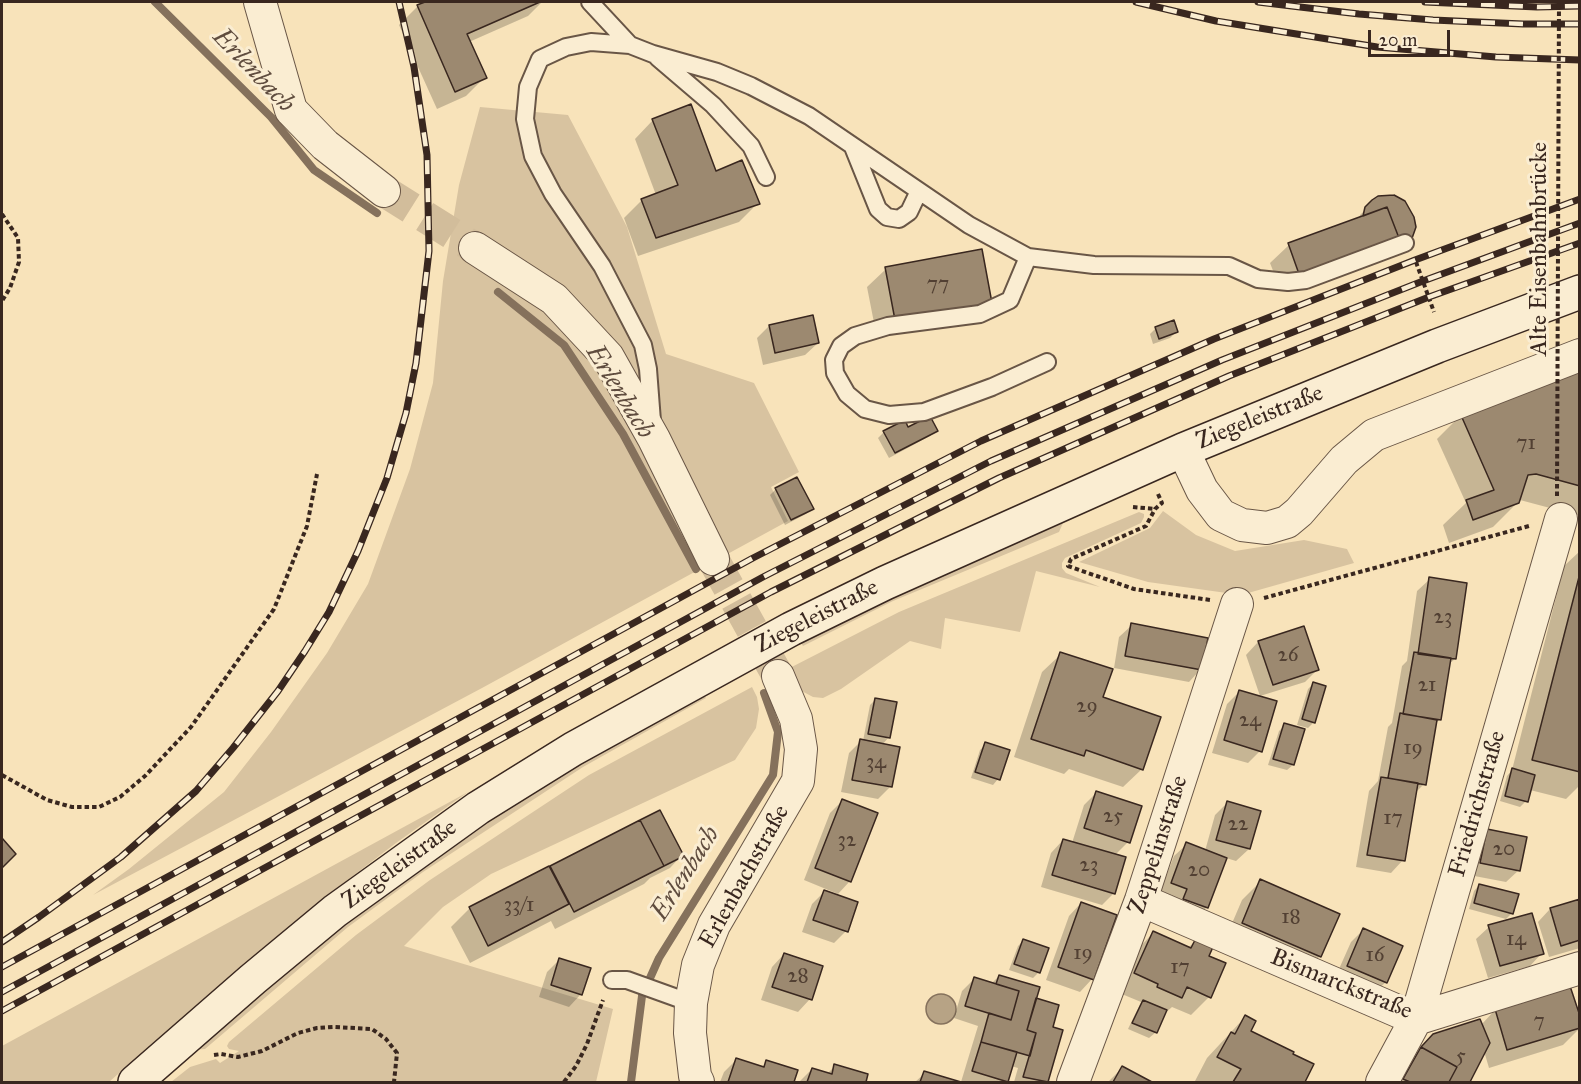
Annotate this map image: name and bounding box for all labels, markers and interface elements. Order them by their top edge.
scale bar [1371,18,1454,56]
water label: Erlenbach [205,22,301,120]
text: 20 m [1379,29,1417,51]
street label: Alte Eisenbahnbrücke [1526,142,1554,356]
house number: 77 [927,272,949,298]
water label: Erlenbach [578,339,660,445]
street label: Ziegeleistraße [1192,379,1328,457]
house number: 71 [1516,431,1536,457]
street label: Ziegeleistraße [751,574,883,660]
house number: 23 [1434,605,1452,631]
house number: 26 [1277,643,1299,669]
house number: 21 [1418,673,1436,699]
house number: 29 [1076,694,1098,720]
house number: 24 [1239,708,1261,734]
street label: Friedrichstraße [1443,728,1513,880]
house number: 19 [1403,736,1423,762]
house number: 34 [866,750,886,776]
street label: Zeppelinstraße [1123,772,1195,918]
street label: Erlenbachstraße [694,800,796,954]
house number: 25 [1103,804,1123,830]
house number: 17 [1383,806,1403,832]
house number: 22 [1228,812,1248,838]
street label: Ziegeleistraße [337,814,463,916]
water label: Erlenbach [645,821,727,927]
house number: 32 [838,828,856,854]
house number: 20 [1493,837,1515,863]
house number: 23 [1080,853,1098,879]
house number: 20 [1188,858,1210,884]
house number: 33/1 [504,893,534,919]
house number: 18 [1281,905,1301,931]
house number: 14 [1506,927,1526,953]
house number: 19 [1073,941,1093,967]
street label: Bismarckstraße [1266,943,1416,1027]
house number: 16 [1365,943,1385,969]
house number: 17 [1170,955,1190,981]
house number: 28 [787,964,809,990]
house number: 7 [1533,1009,1545,1035]
house number: 5 [1456,1044,1466,1070]

